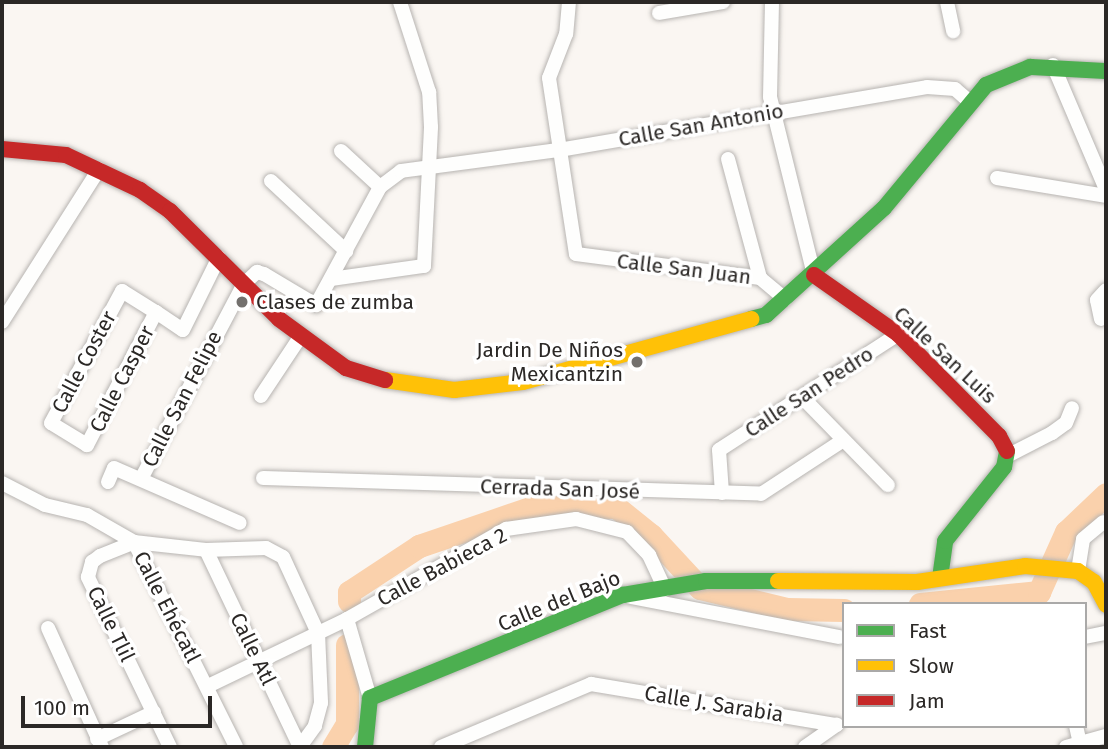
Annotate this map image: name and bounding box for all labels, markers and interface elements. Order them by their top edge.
street label: Calle San Antonio [617,98,785,152]
street label: Calle San Juan [615,248,753,290]
place label: Clases de zumba [256,289,414,315]
marker: Clases de zumba [234,294,250,310]
street label: Calle San Luis [889,301,1001,409]
street label: Calle Coster [47,307,121,417]
street label: Calle Casper [84,321,160,437]
street label: Calle San Felipe [137,327,227,471]
place label: Jardin De Niños Mexicantzin [476,337,623,387]
street label: Calle San Pedro [740,341,878,443]
marker: Jardin De Niños Mexicantzin [629,354,645,370]
street label: Cerrada San José [480,474,640,504]
street label: Calle Babieca 2 [373,522,511,612]
street label: Calle Ehécatl [128,547,206,667]
street label: Calle del Bajo [494,565,624,637]
street label: Calle Tlil [82,582,140,666]
legend [842,602,1087,728]
street label: Calle Atl [225,609,281,689]
text: Fast [909,618,947,644]
text: Slow [909,653,954,679]
street label: Calle J. Sarabia [643,681,785,727]
scale bar [24,682,215,726]
text: Jam [909,688,945,714]
text: 100 m [34,695,90,721]

